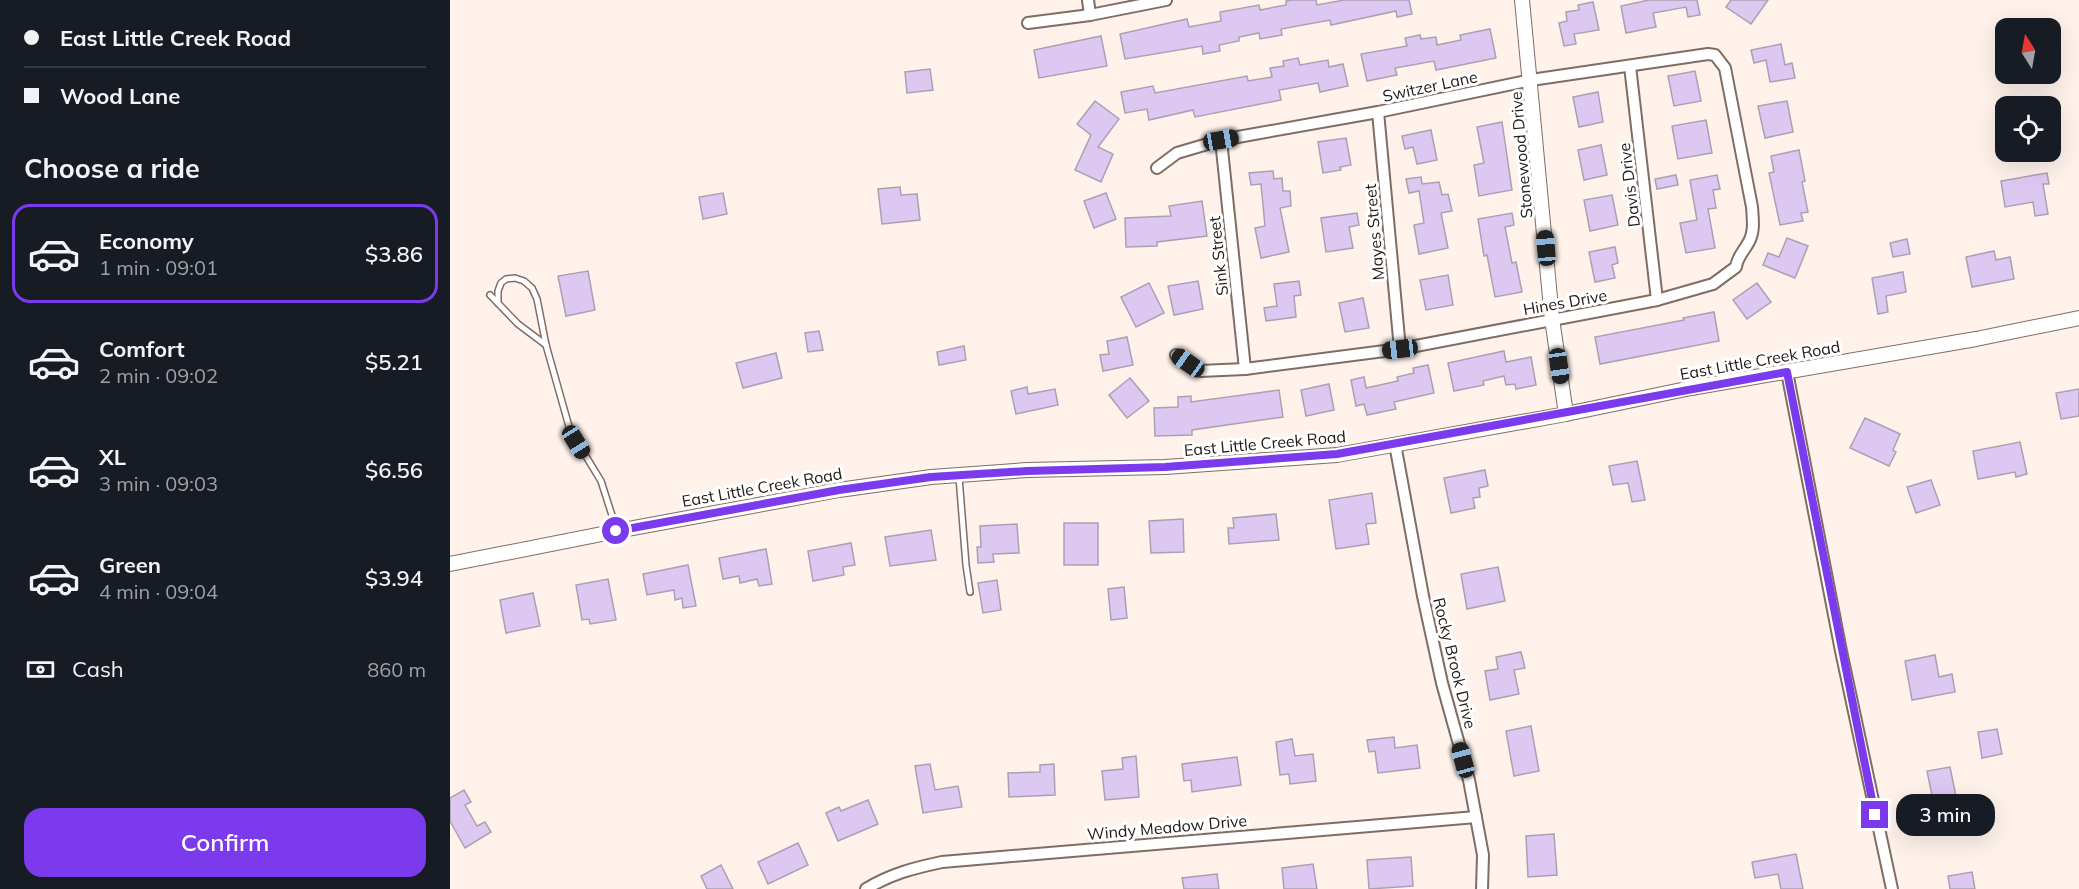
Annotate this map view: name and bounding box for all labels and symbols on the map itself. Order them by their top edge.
north arrow [1995,18,2061,84]
street label: Switzer Lane [1381,66,1479,106]
street label: Stonewood Drive [1506,91,1536,219]
car [1202,128,1240,152]
street label: Davis Drive [1614,142,1644,228]
street label: Mayes Street [1360,183,1388,281]
street label: Sink Street [1204,215,1232,297]
car [1535,229,1557,267]
street label: Hines Drive [1521,285,1609,319]
street label: East Little Creek Road [1678,336,1842,384]
car [1381,338,1419,360]
car [1168,345,1208,381]
car [1548,347,1570,385]
car [559,422,593,462]
street label: East Little Creek Road [1183,426,1347,460]
street label: East Little Creek Road [680,463,844,511]
route start [602,517,629,544]
street label: Rocky Brook Drive [1429,595,1481,731]
car [1450,740,1476,780]
callout: 3 min [1896,794,1995,836]
route end [1861,801,1888,828]
street label: Windy Meadow Drive [1086,810,1248,844]

